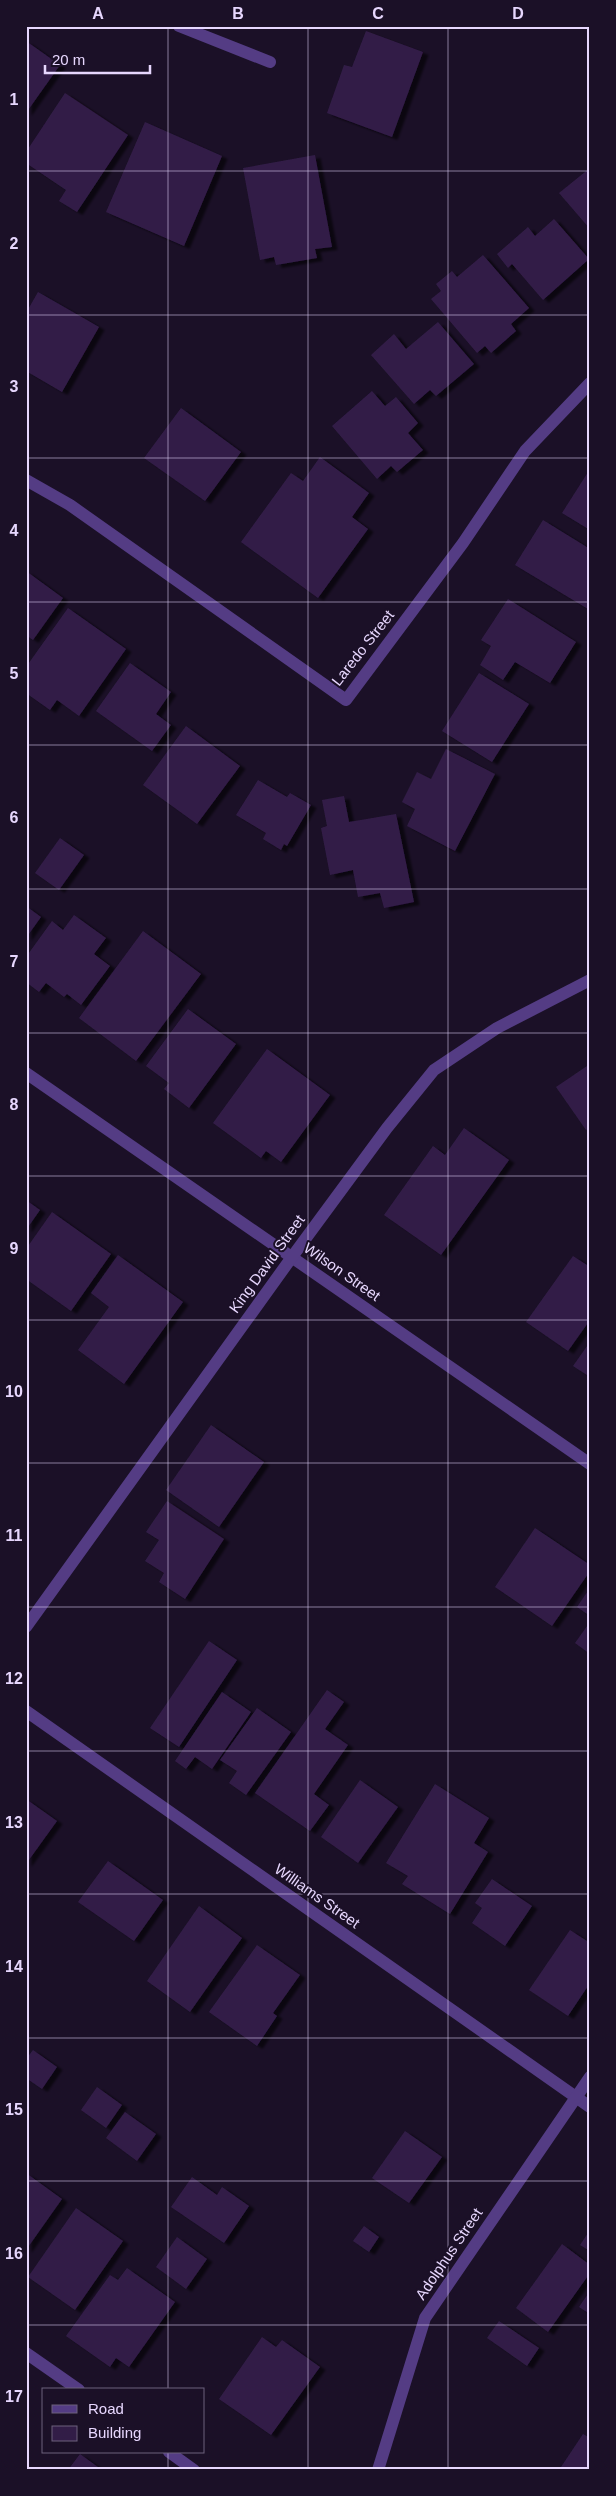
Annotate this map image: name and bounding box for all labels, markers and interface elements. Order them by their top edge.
text: A [92,5,104,22]
text: B [232,5,244,22]
text: C [372,5,384,22]
text: D [512,5,524,22]
scale bar [45,42,150,74]
text: 20 m [52,51,85,68]
text: 1 [10,91,19,108]
text: 2 [10,235,19,252]
text: 3 [10,378,19,395]
text: 4 [10,522,19,539]
street label: Laredo Street [328,606,398,689]
text: 5 [10,665,19,682]
text: 6 [10,809,19,826]
text: 7 [10,953,19,970]
text: 8 [10,1096,19,1113]
street label: King David Street [225,1211,308,1316]
street label: Wilson Street [301,1239,384,1305]
text: 9 [10,1240,19,1257]
text: 10 [5,1383,23,1400]
text: 11 [6,1527,23,1544]
text: 12 [5,1670,23,1687]
text: 13 [5,1814,23,1831]
street label: Williams Street [271,1860,364,1932]
text: 14 [5,1958,23,1975]
text: 15 [5,2101,23,2118]
street label: Adolphus Street [412,2204,486,2303]
text: 16 [5,2245,23,2262]
text: 17 [5,2388,23,2405]
legend [42,2388,205,2454]
text: Road [88,2400,124,2417]
text: Building [88,2424,141,2441]

